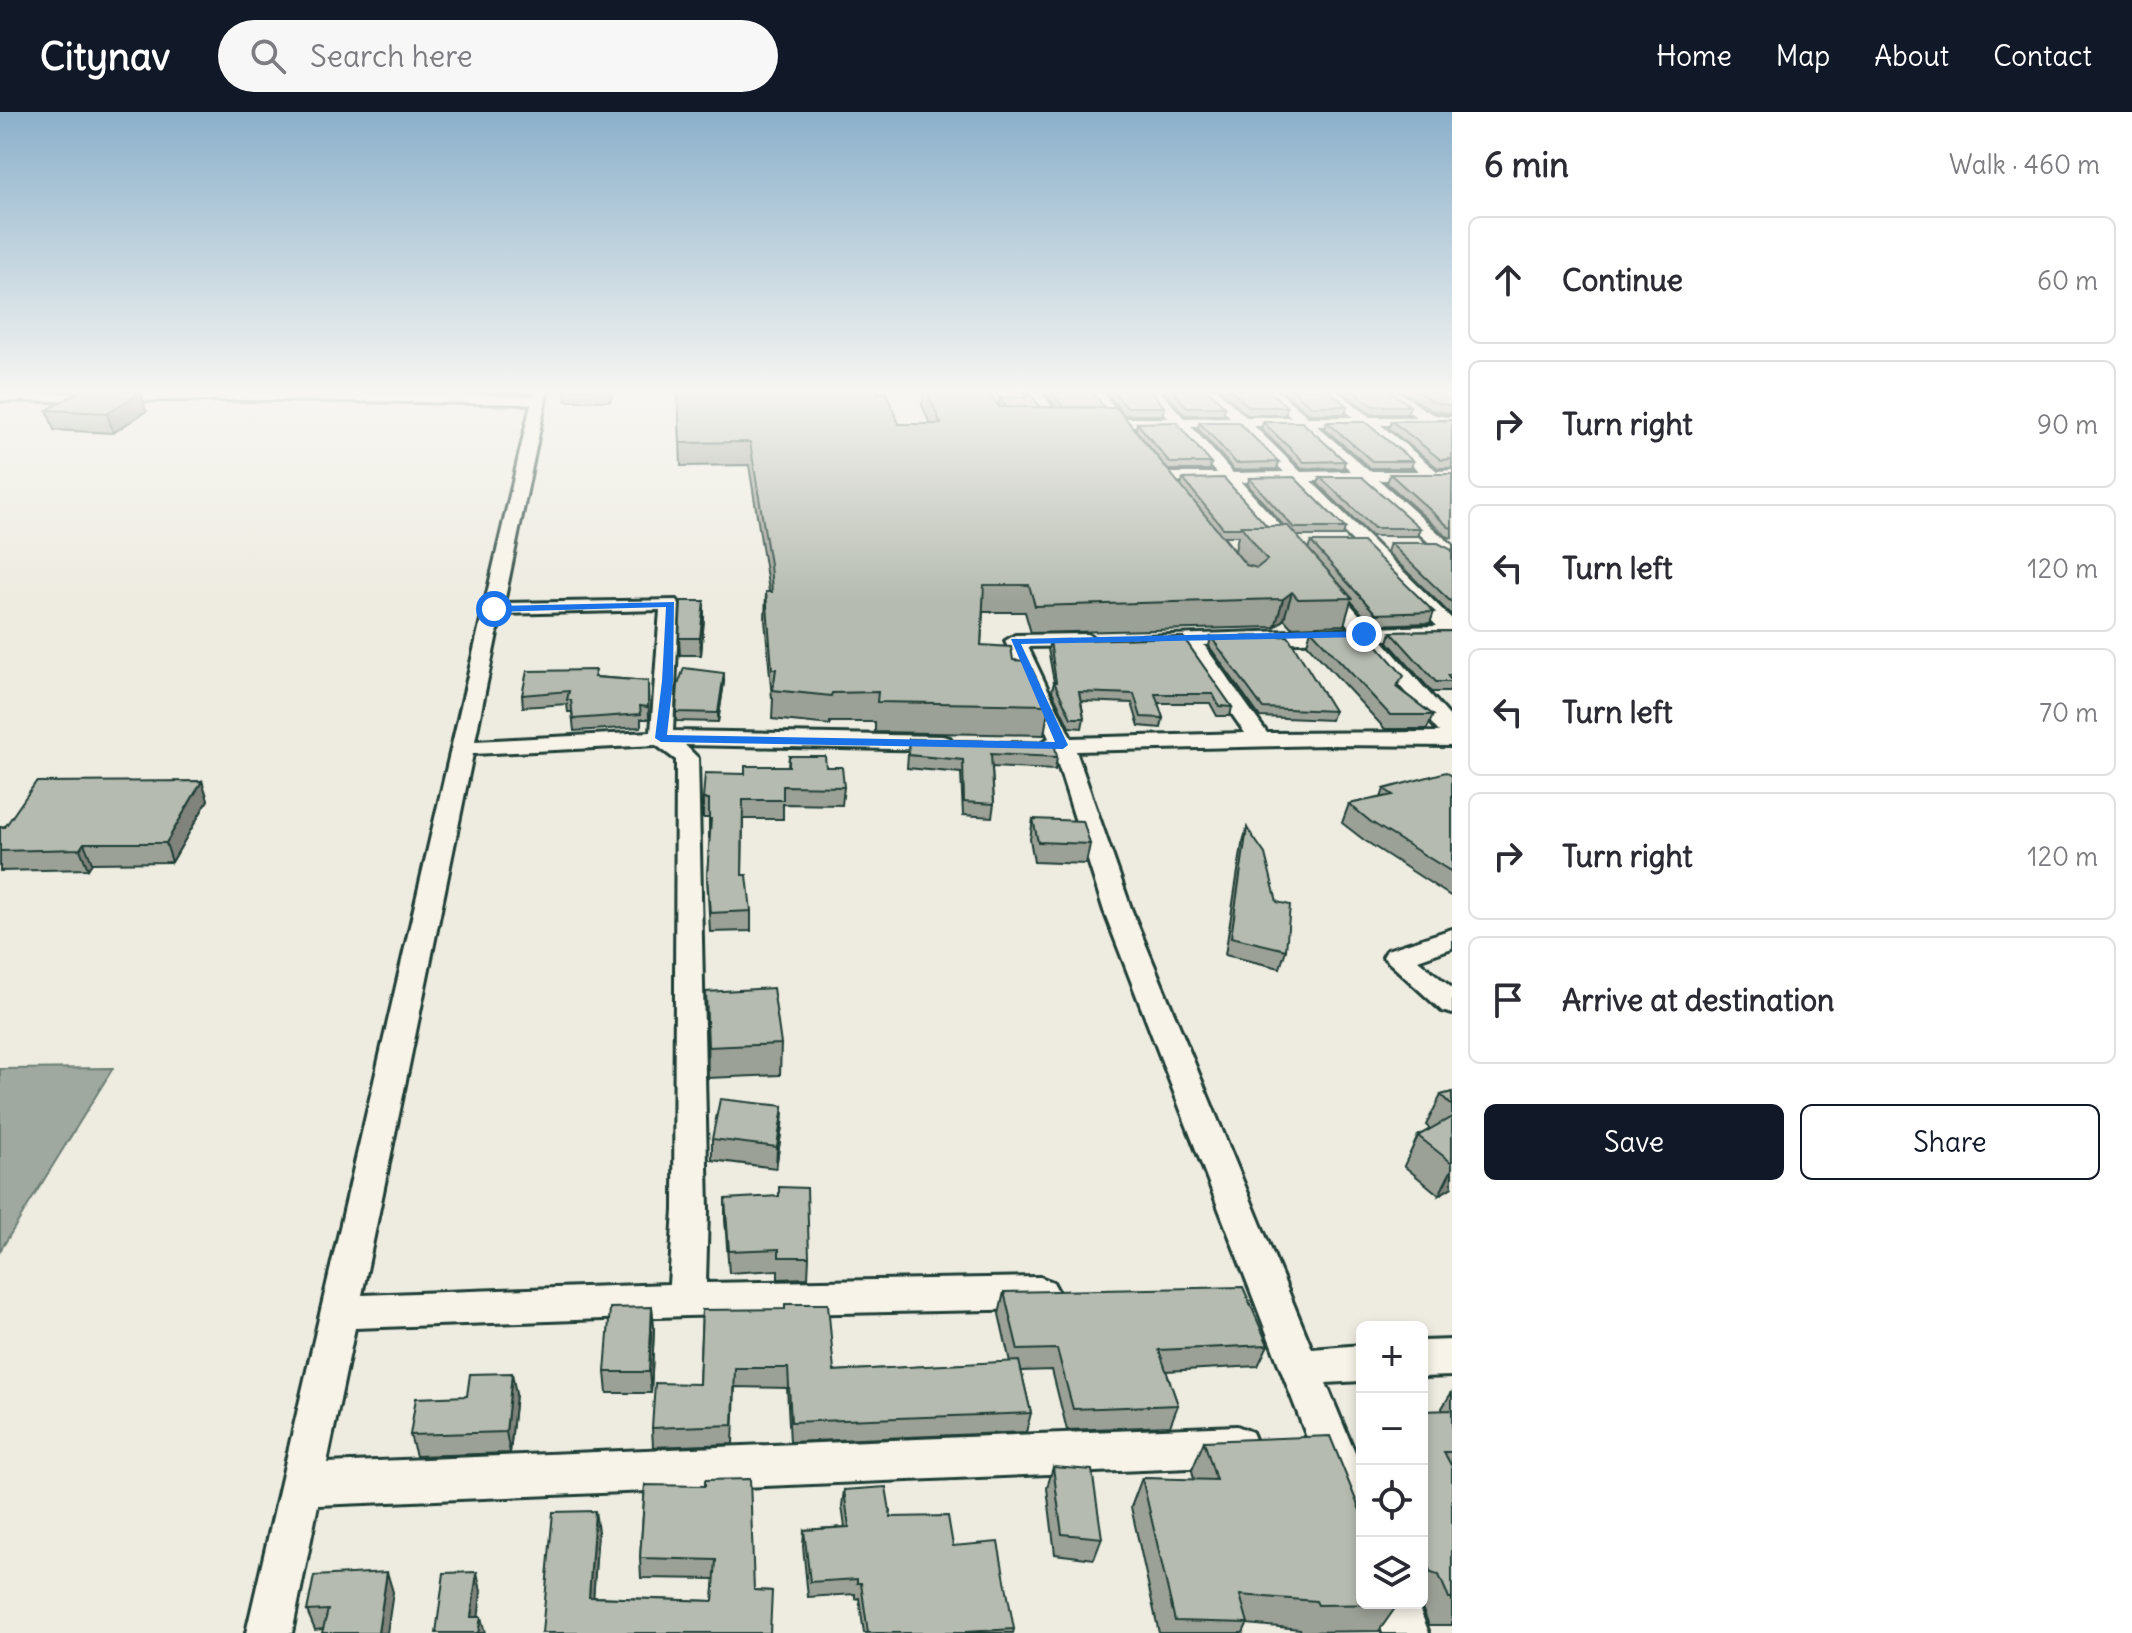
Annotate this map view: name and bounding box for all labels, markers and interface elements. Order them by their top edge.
search box [218,20,778,92]
text: Citynav [40,33,170,80]
icon: search [246,34,290,78]
text: Search here [310,37,473,75]
text: Home [1656,38,1732,74]
text: Map [1776,38,1830,74]
text: About [1874,38,1949,74]
text: Contact [1993,38,2092,74]
text: 6 min [1484,143,1569,186]
text: Walk · 460 m [1949,148,2100,181]
icon: ahead [1486,258,1530,302]
text: Continue [1562,261,1683,299]
text: 60 m [2037,264,2098,297]
icon: right [1486,402,1530,446]
text: Turn right [1562,405,1693,443]
text: 90 m [2037,408,2098,441]
icon: left [1486,546,1530,590]
text: Turn left [1562,549,1673,587]
text: 120 m [2027,552,2098,585]
route start [476,591,512,627]
route end [1346,616,1382,652]
icon: left [1486,690,1530,734]
text: Turn left [1562,693,1673,731]
text: 70 m [2039,696,2098,729]
icon: right [1486,834,1530,878]
text: Turn right [1562,837,1693,875]
text: 120 m [2027,840,2098,873]
icon: arrive [1486,978,1530,1022]
text: Arrive at destination [1562,981,1834,1019]
button: Save [1484,1104,1784,1180]
button: Share [1800,1104,2100,1180]
map controls [1356,1321,1428,1609]
button: + [1356,1321,1428,1393]
button: − [1356,1393,1428,1465]
button: locate [1356,1465,1428,1537]
button: layers [1356,1537,1428,1609]

